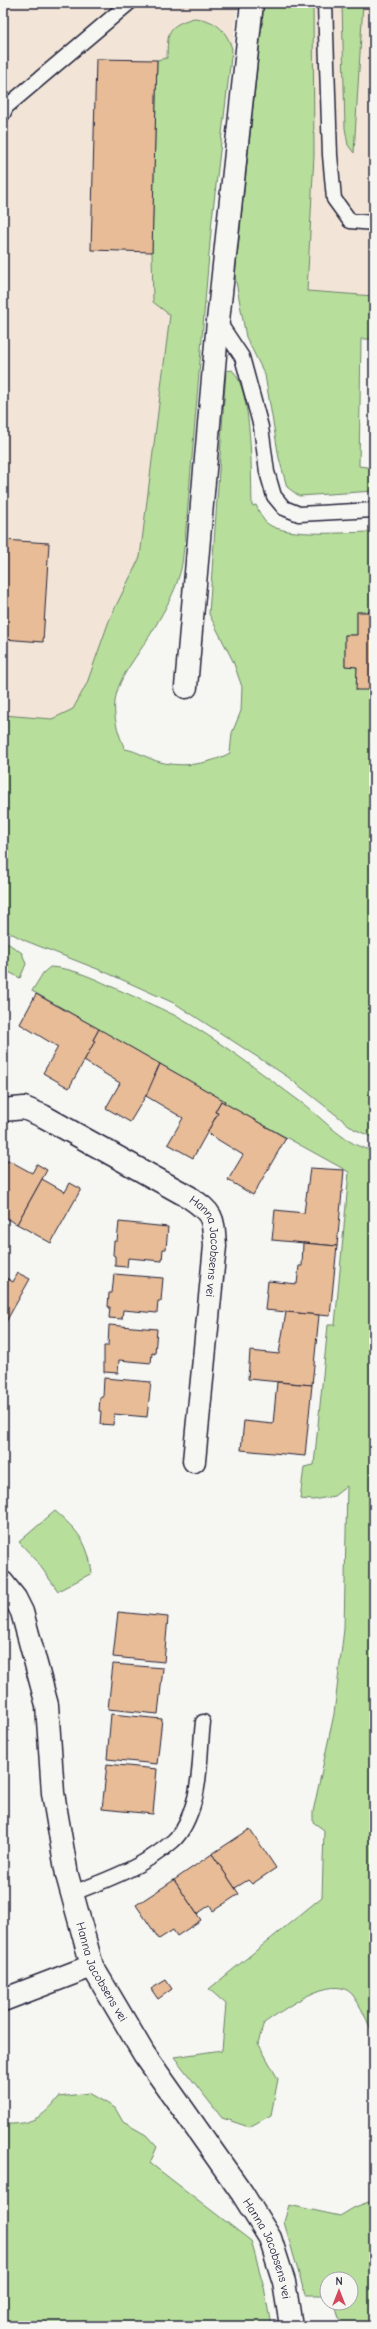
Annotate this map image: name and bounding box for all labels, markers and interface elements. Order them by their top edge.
street label: Hanna Jacobsens vei [187,1193,222,1298]
street label: Hanna Jacobsens vei [73,1920,130,2024]
street label: Hanna Jacobsens vei [240,2196,294,2300]
north arrow [319,2271,359,2311]
text: N [335,2275,343,2288]

